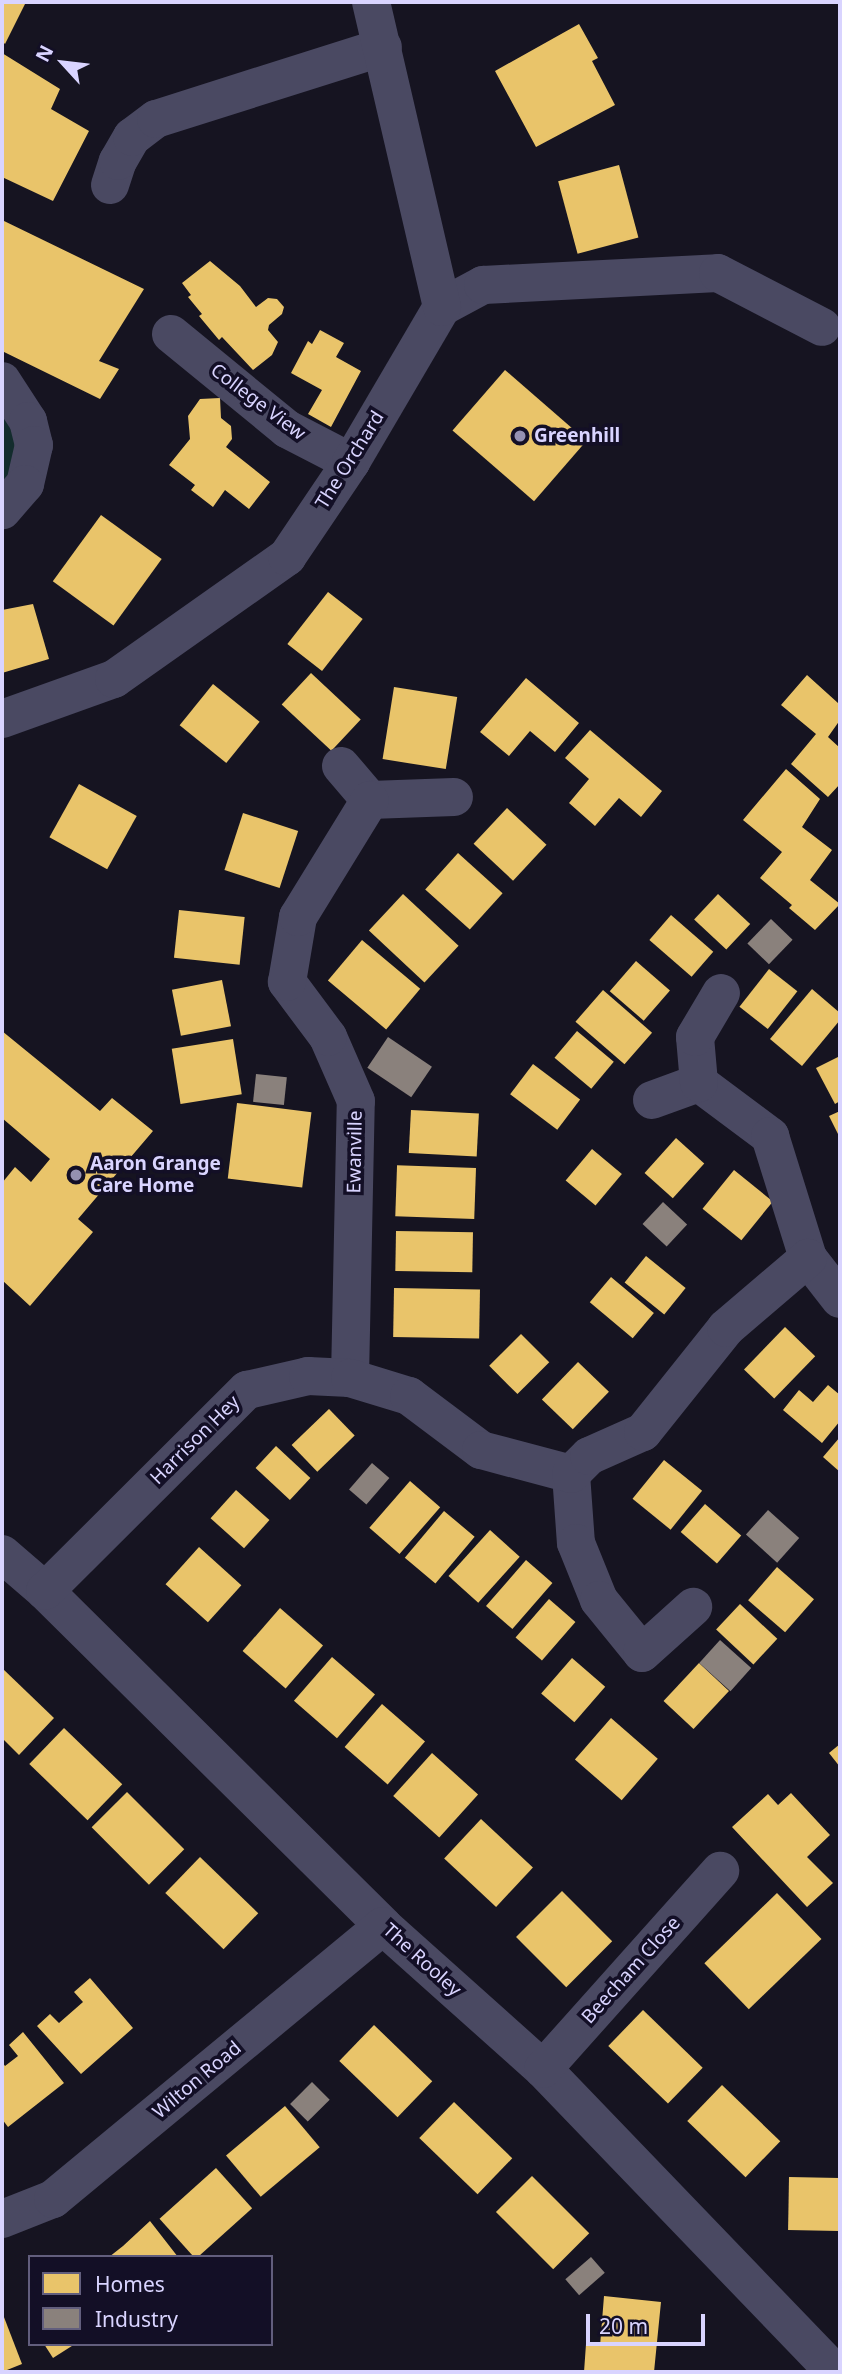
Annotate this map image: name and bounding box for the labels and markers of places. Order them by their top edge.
place label: Greenhill [534,425,620,447]
marker: Greenhill [512,428,528,444]
place label: Aaron Grange Care Home [90,1153,221,1197]
marker: Aaron Grange Care Home [68,1167,84,1183]

